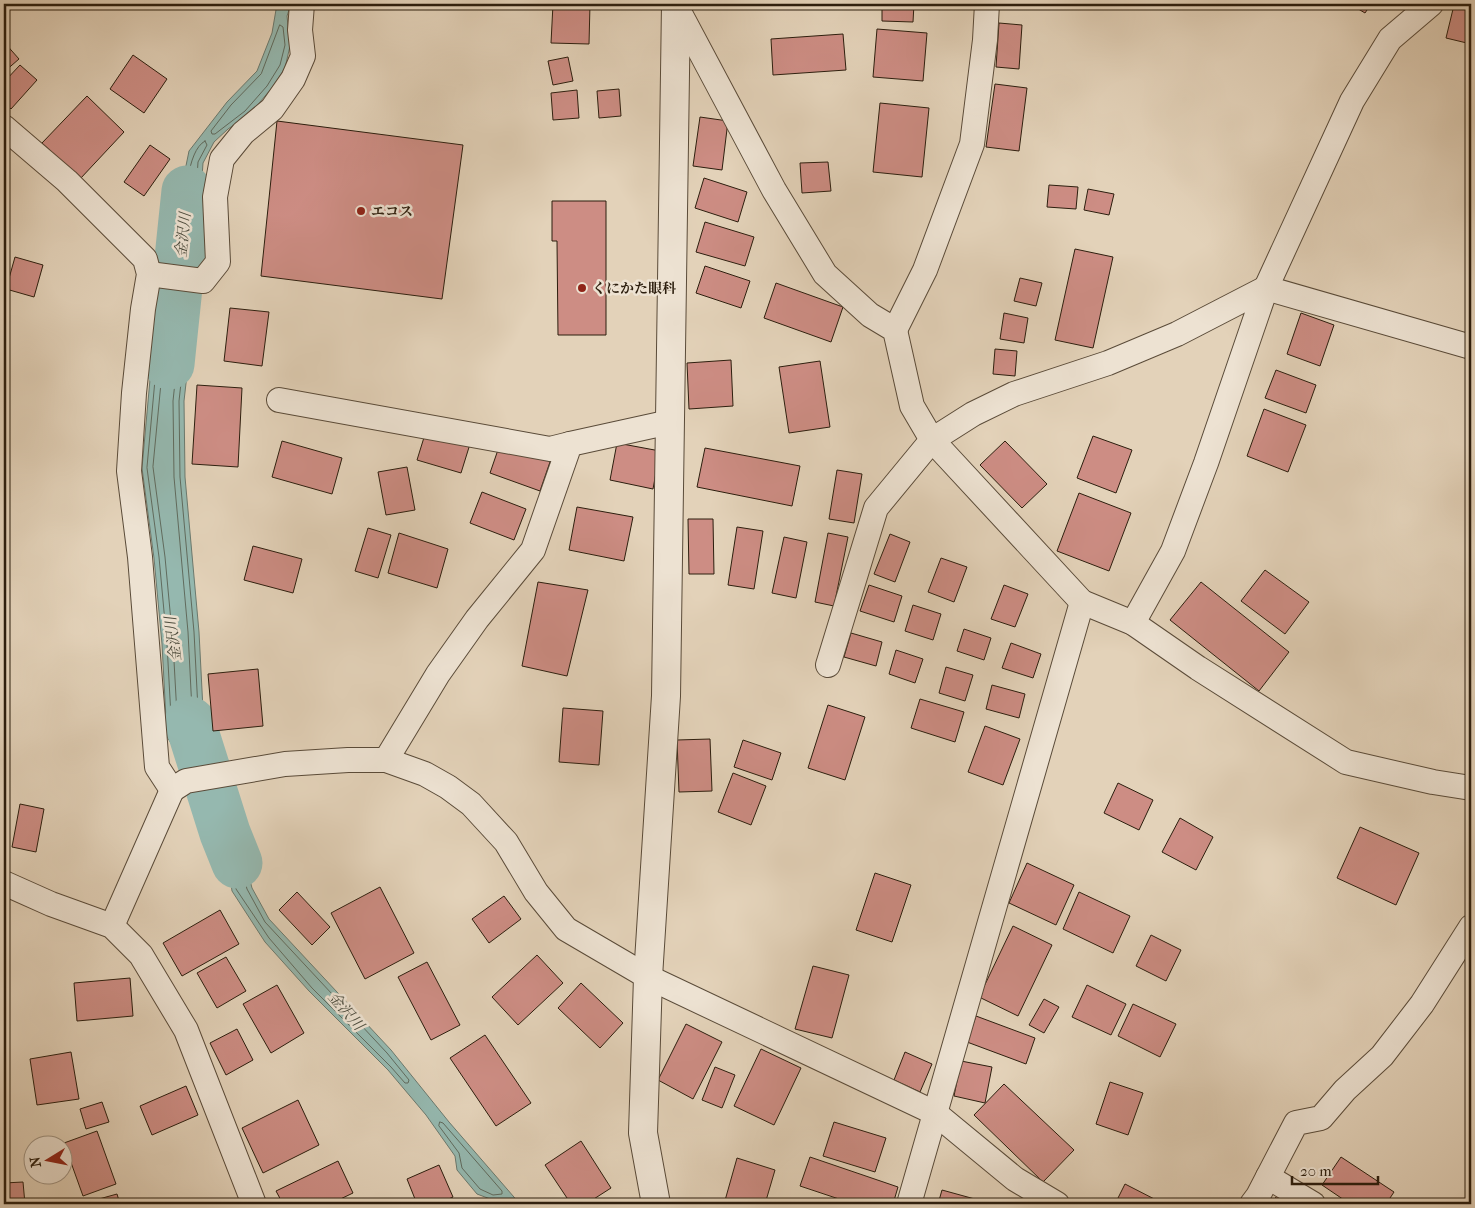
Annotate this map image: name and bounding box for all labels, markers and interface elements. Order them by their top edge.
place label: エコス [371,203,413,220]
marker: エコス [355,205,367,217]
water label: 金沢川 [172,210,195,258]
place label: くにかた眼科 [592,280,677,297]
marker: くにかた眼科 [576,282,588,294]
water label: 金沢川 [161,614,185,662]
water label: 金沢川 [324,988,369,1035]
north arrow [22,1136,72,1186]
scale bar [1292,1153,1379,1185]
text: N [26,1155,45,1169]
text: 20 m [1300,1162,1332,1180]

